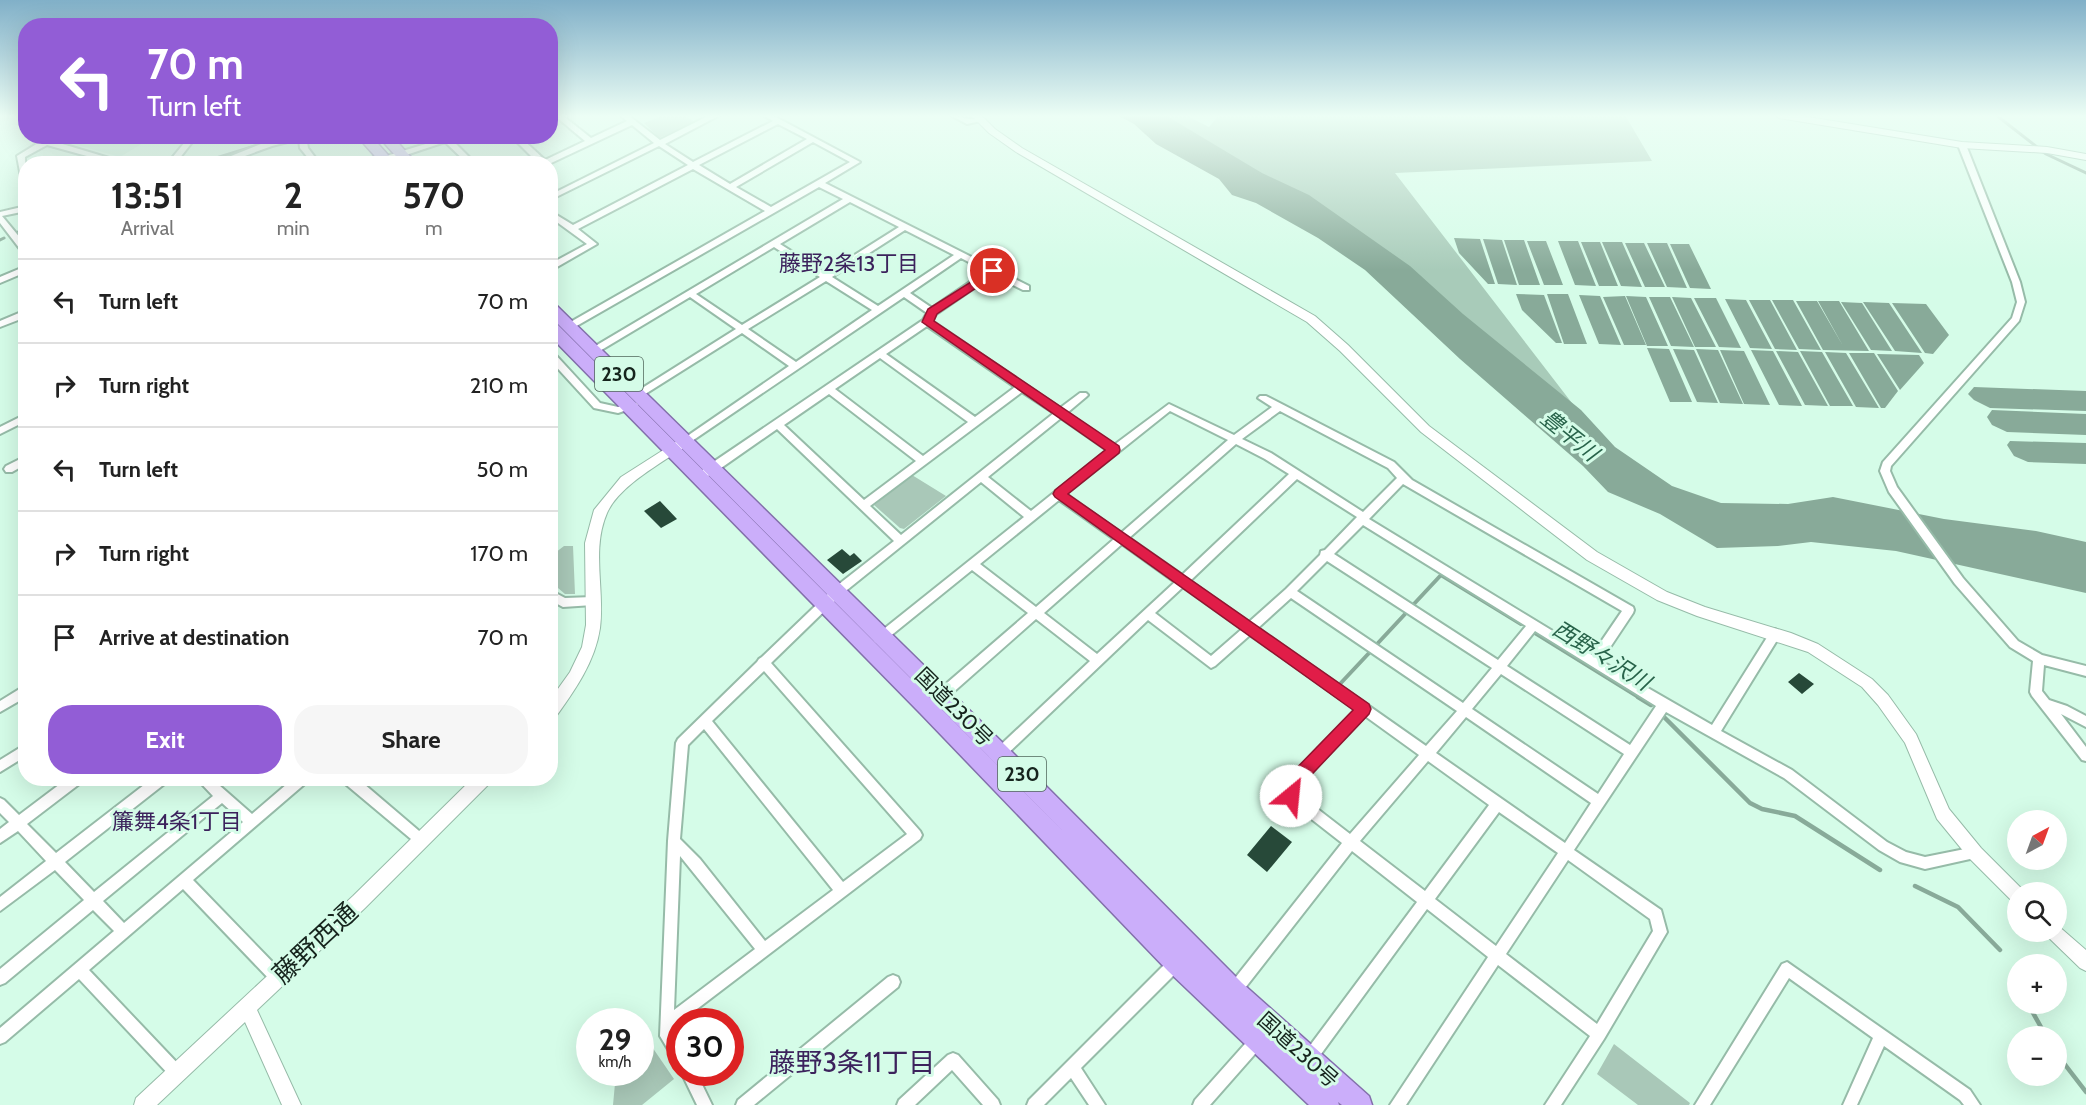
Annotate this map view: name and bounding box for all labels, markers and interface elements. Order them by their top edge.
text: 70 m [147,38,244,90]
icon: left [48,42,126,120]
text: Turn left [147,90,241,123]
text: 13:51 [111,173,184,217]
text: 2 [284,173,303,217]
text: 570 [402,173,465,217]
text: Arrival [121,216,174,240]
text: min [277,216,310,240]
text: m [425,216,443,240]
pin [967,245,1018,296]
district label: 藤野2条13丁目 [779,250,919,277]
icon: arrive [976,254,1009,287]
icon: left [48,285,81,318]
text: Turn left [99,288,178,315]
text: 70 m [478,288,528,315]
road number: 230 [595,357,643,391]
icon: right [48,369,81,402]
text: Turn right [99,372,189,399]
text: 210 m [470,372,528,399]
water label: 豊平川 [1536,404,1605,468]
icon: left [48,453,81,486]
text: Turn left [99,456,178,483]
text: 50 m [476,456,528,483]
icon: right [48,537,81,570]
text: Turn right [99,540,189,567]
text: 170 m [470,540,528,567]
water label: 西野々沢川 [1548,615,1657,697]
icon: arrive [48,621,81,654]
text: Arrive at destination [99,624,289,651]
text: 70 m [478,624,528,651]
street label: 国道230号 [910,662,999,751]
button: Exit [48,705,282,774]
button: Share [294,705,528,774]
road number: 230 [998,757,1046,791]
position arrow [1259,764,1323,828]
district label: 簾舞4条1丁目 [112,808,242,835]
north arrow [2007,810,2067,870]
map controls [2007,810,2067,1086]
button: search [2007,882,2067,942]
street label: 藤野西通 [266,896,364,990]
button: + [2007,954,2067,1014]
street label: 国道230号 [1253,1007,1344,1092]
speed limit sign: 30 [666,1008,744,1086]
text: 29 [599,1021,631,1058]
button: − [2007,1026,2067,1086]
district label: 藤野3条11丁目 [768,1046,936,1079]
text: km/h [599,1053,631,1071]

